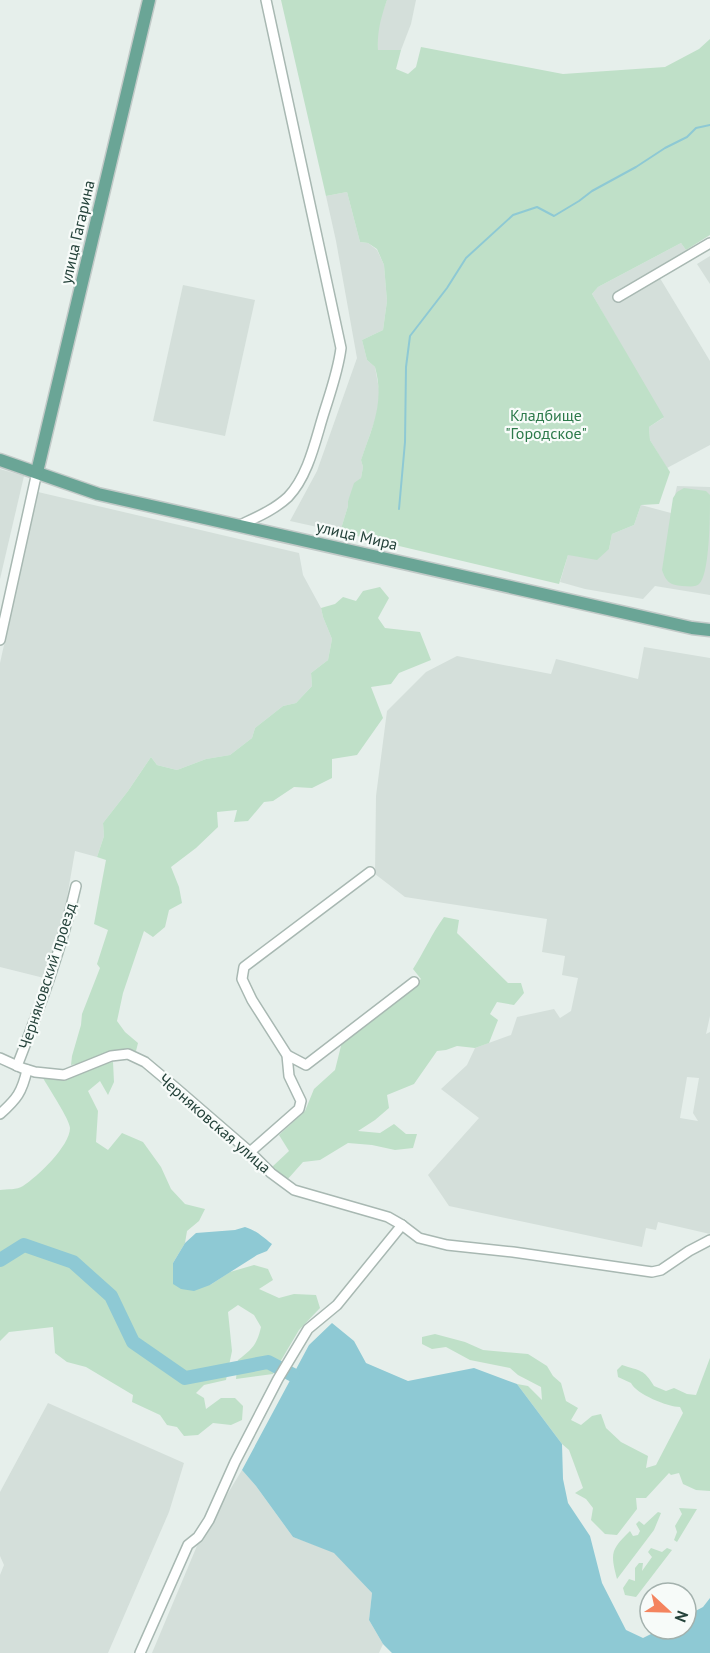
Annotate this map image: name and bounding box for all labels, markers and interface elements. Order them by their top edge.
street label: улица Гагарина [55,178,99,286]
park label: Кладбище "Городское" [505,405,587,443]
street label: улица Мира [314,516,400,554]
street label: Черняковский проезд [14,900,80,1052]
street label: Черняковская улица [155,1069,275,1177]
north arrow [638,1581,698,1641]
text: N [671,1608,693,1625]

